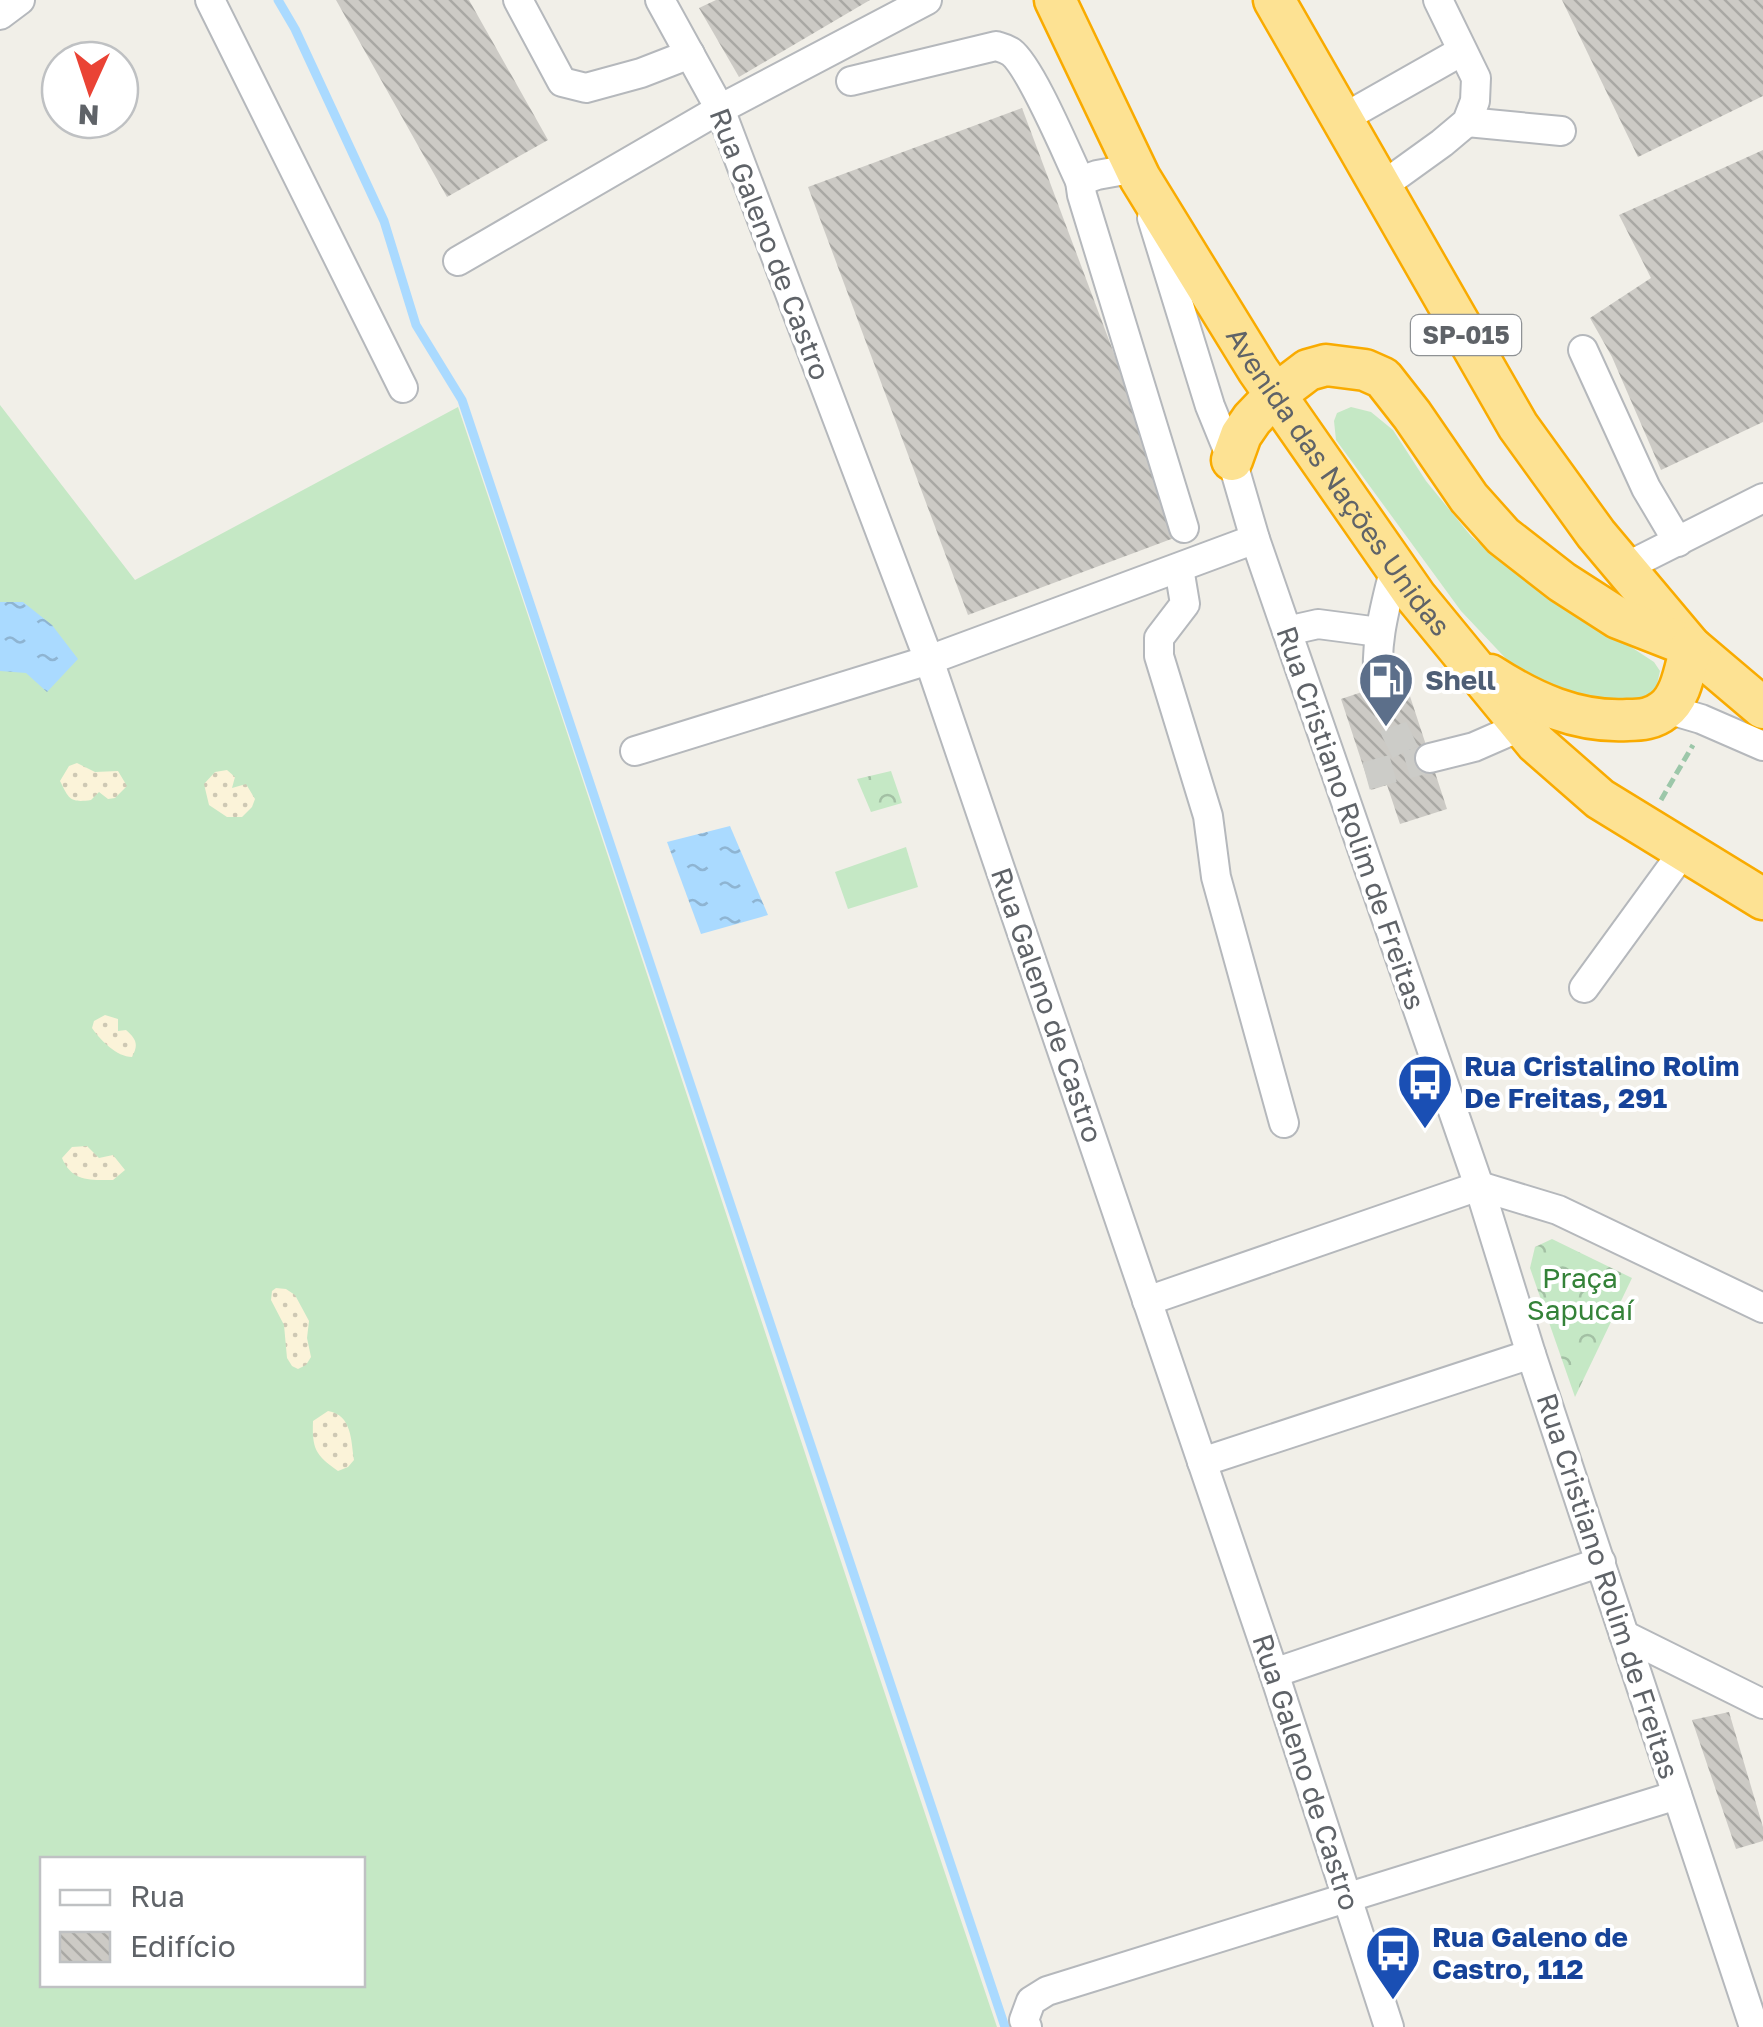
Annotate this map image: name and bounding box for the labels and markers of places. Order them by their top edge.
fuel station icon: Shell [1356,650,1416,729]
place label: Shell [1425,663,1496,696]
place label: Rua Cristalino Rolim De Freitas, 291 [1464,1049,1740,1114]
bus stop icon: Rua Cristalino Rolim De Freitas, 291 [1395,1052,1455,1131]
place label: Rua Galeno de Castro, 112 [1432,1920,1628,1985]
bus stop icon: Rua Galeno de Castro, 112 [1363,1923,1423,2002]

